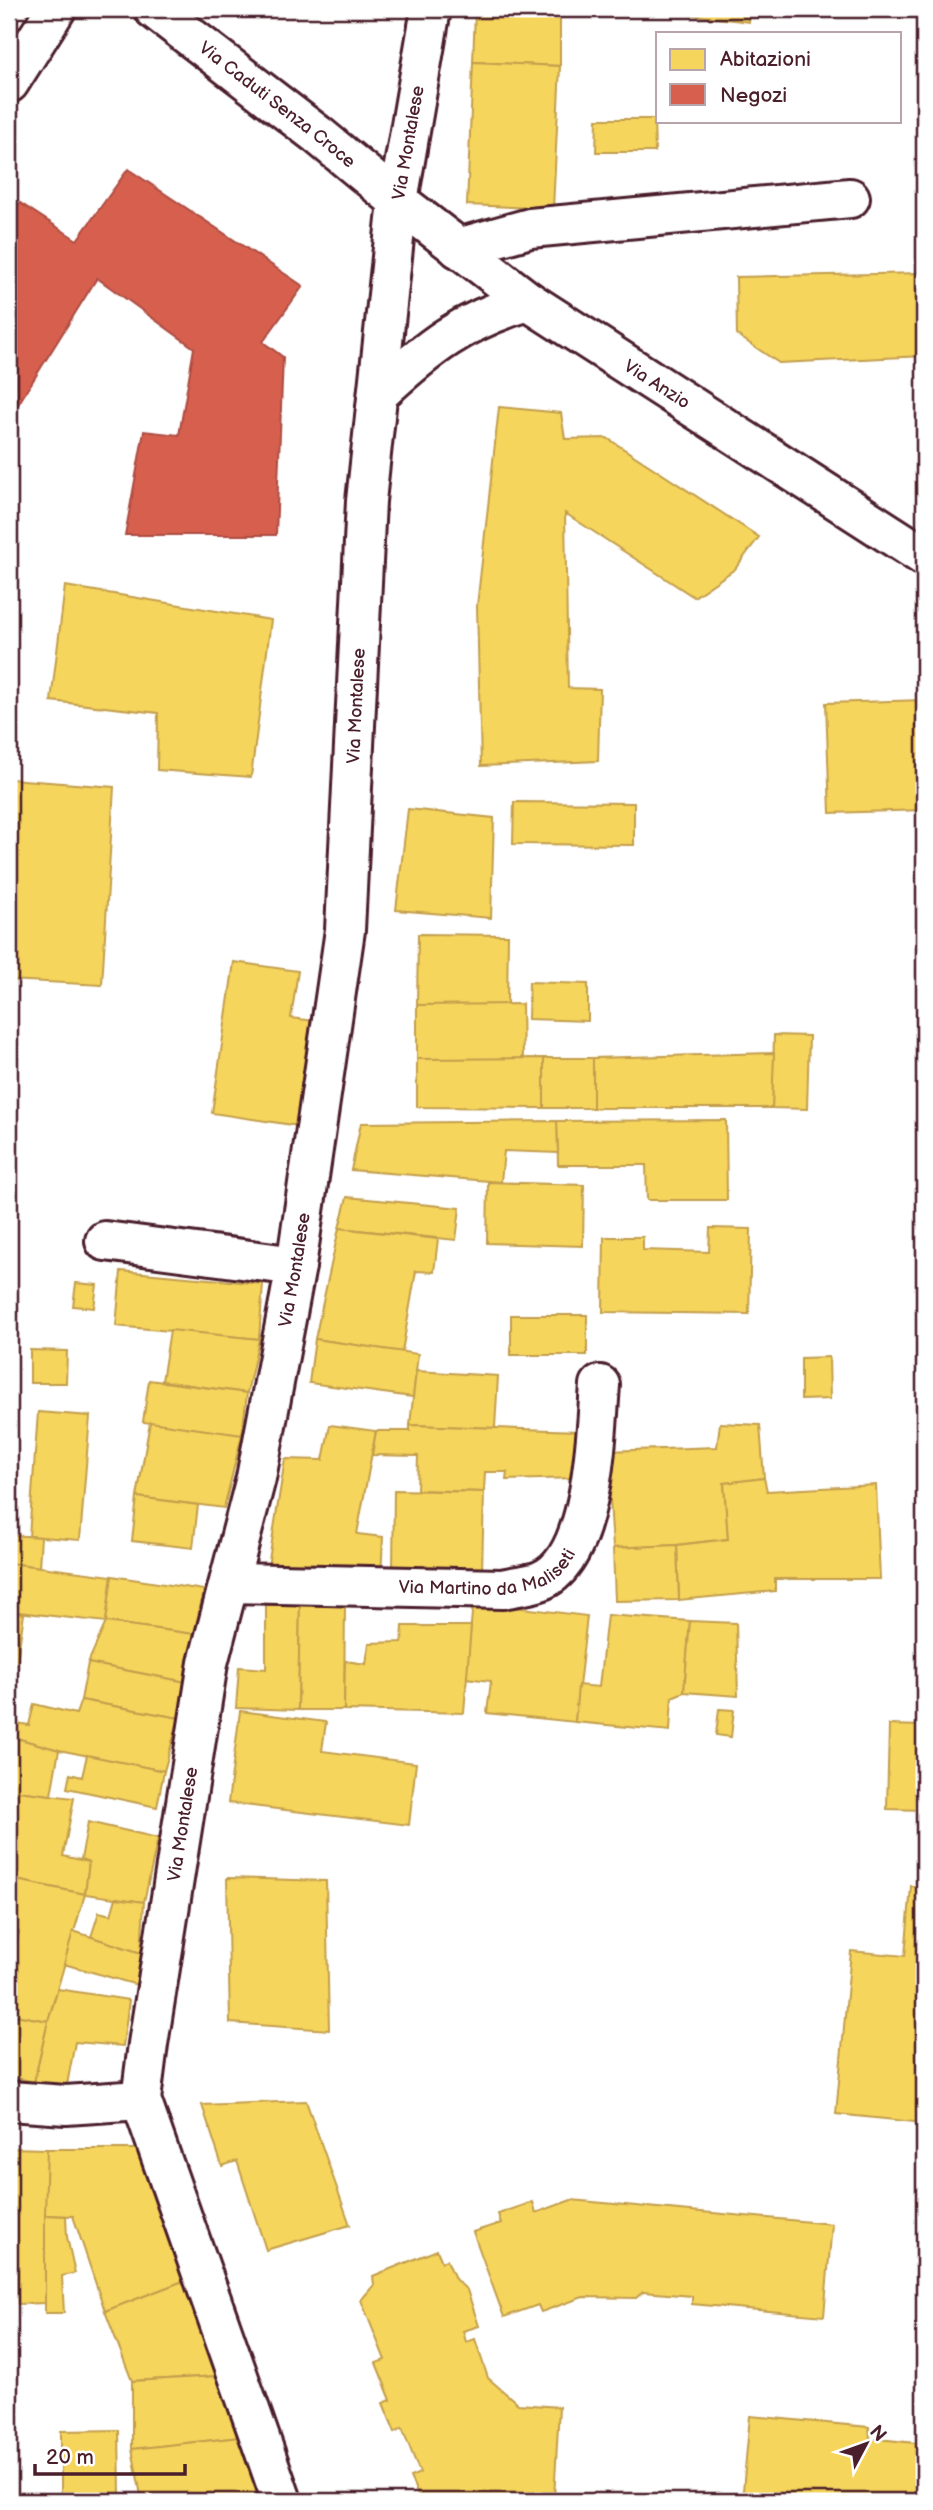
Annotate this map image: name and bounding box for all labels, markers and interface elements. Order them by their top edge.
legend [656,32,902,122]
street label: Via Caduti Senza Croce [195,37,360,172]
text: Abitazioni [720,47,811,72]
text: Negozi [720,83,787,108]
street label: Via Montalese [388,84,428,202]
street label: Via Anzio [620,355,694,413]
street label: Via Montalese [343,647,369,764]
street label: Via Montalese [274,1211,314,1329]
street label: Via Martino da Maliseti [398,1545,580,1600]
street label: Via Montalese [163,1765,202,1883]
north arrow [832,2408,902,2478]
text: N [864,2421,891,2447]
scale bar [35,2433,186,2477]
text: 20 m [46,2445,94,2470]

